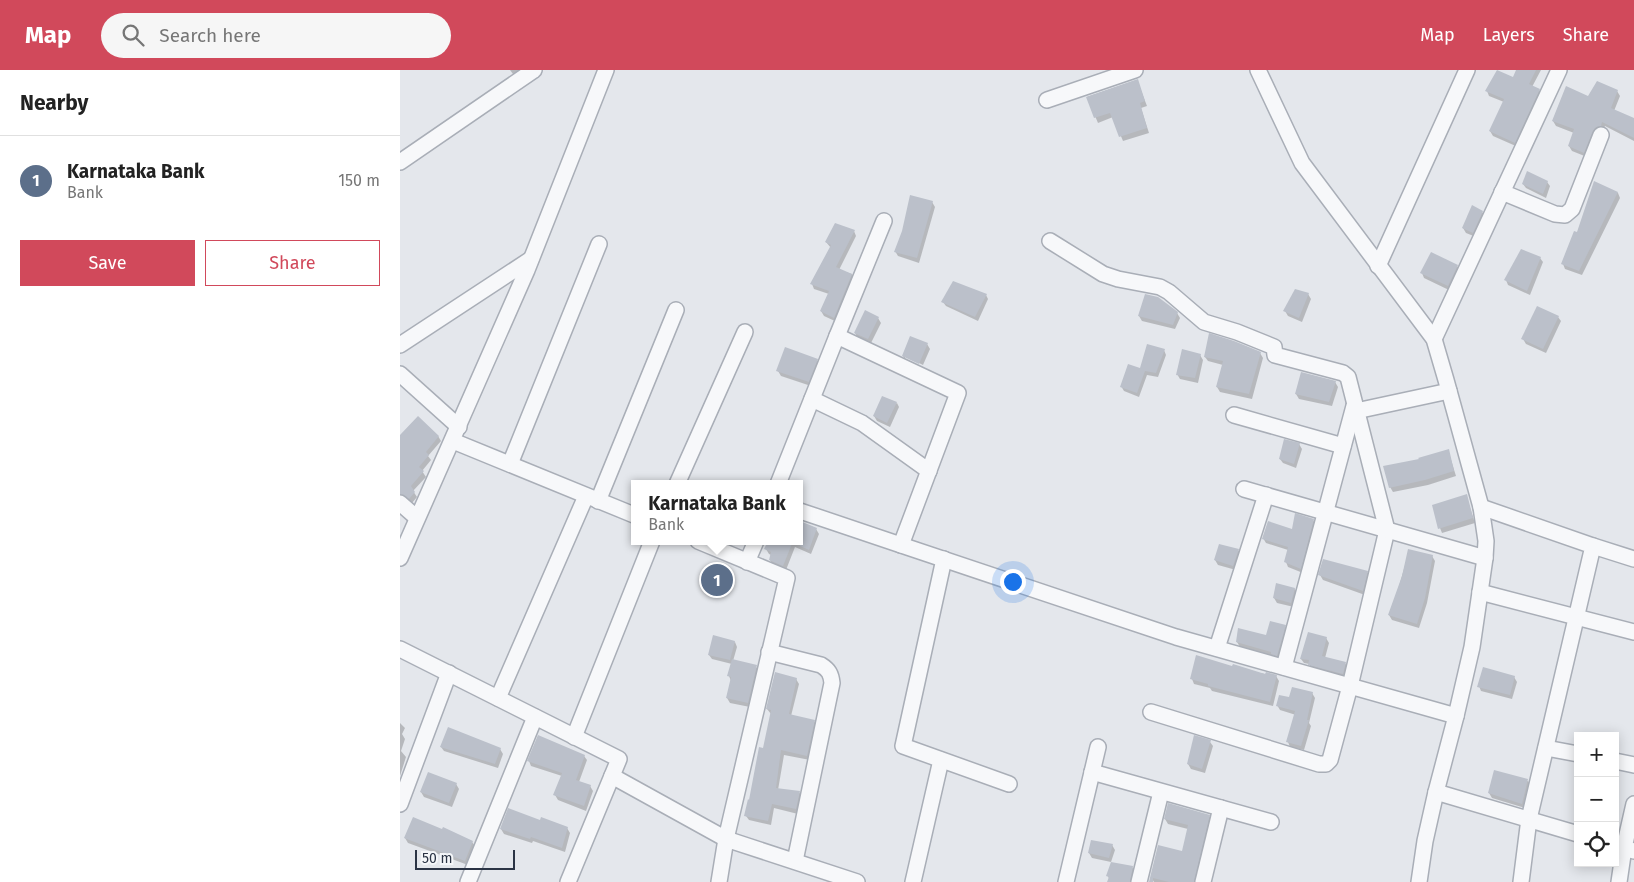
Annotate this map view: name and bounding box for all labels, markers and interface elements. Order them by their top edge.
search box [101,13,451,58]
text: Map [25,21,71,49]
icon: search [119,21,147,49]
text: Search here [159,24,261,47]
text: Map [1420,24,1455,46]
text: Layers [1483,24,1535,46]
text: Share [1563,24,1609,46]
text: Nearby [20,90,88,116]
text: Karnataka Bank [67,160,205,183]
text: 1 [32,171,40,190]
text: 150 m [338,171,380,190]
text: Bank [67,183,103,202]
button: Save [20,240,195,286]
button: Share [205,240,380,286]
popup [631,480,803,545]
text: Karnataka Bank [648,492,786,515]
text: Bank [648,515,684,534]
pin: 1 [701,561,733,599]
your location [1000,569,1026,595]
map controls [1574,732,1619,867]
button: + [1574,732,1619,777]
button: − [1574,777,1619,822]
button: locate [1574,822,1619,867]
scale bar [415,847,515,870]
text: 50 m [422,850,453,867]

